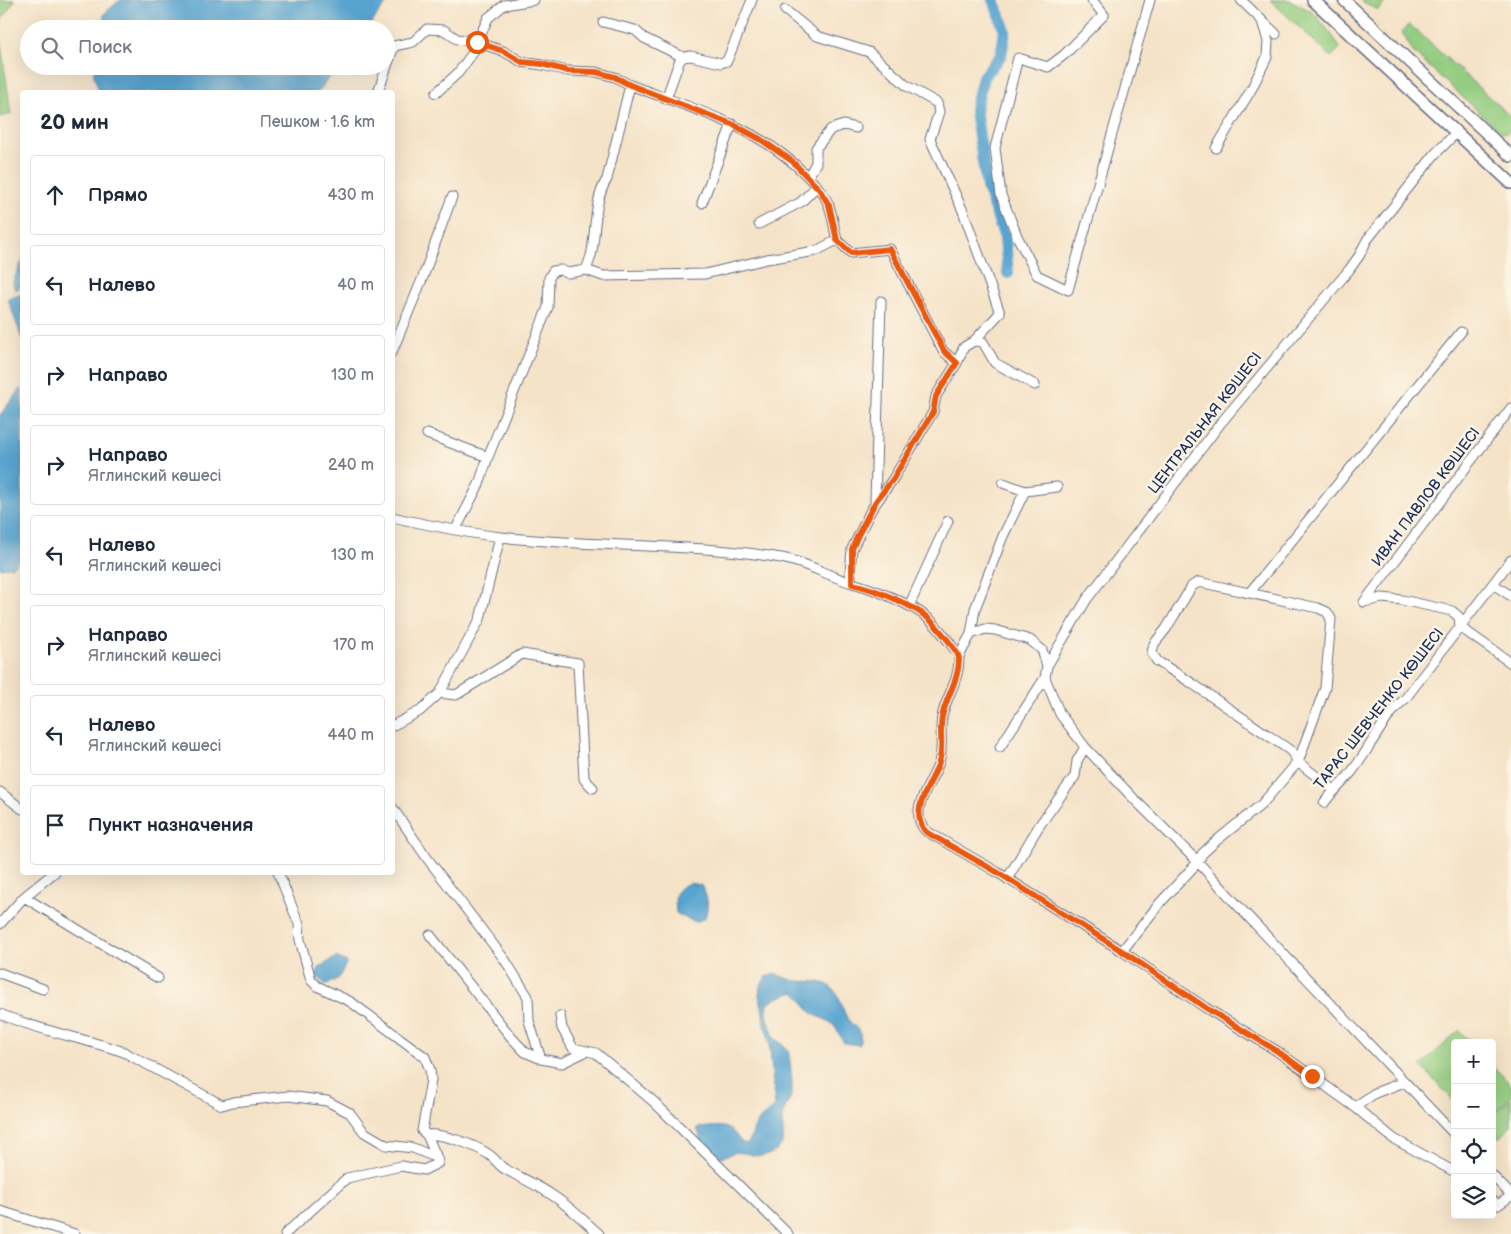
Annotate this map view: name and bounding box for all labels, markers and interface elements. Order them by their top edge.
search box [20,20,395,75]
route start [466,31,489,54]
icon: search [38,34,66,62]
text: Поиск [78,36,132,59]
text: 20 мин [40,110,109,135]
text: Пешком · 1.6 km [260,113,375,132]
icon: ahead [41,181,69,209]
text: Прямо [88,184,148,207]
text: 430 m [327,186,374,205]
icon: left [41,271,69,299]
text: Налево [88,274,155,297]
text: 40 m [337,276,374,295]
street label: ЦЕНТРАЛЬНАЯ КӨШЕСІ [1144,349,1266,497]
icon: right [41,361,69,389]
text: Направо [88,364,168,387]
text: 130 m [331,366,374,385]
street label: ИВАН ПАВЛОВ КӨШЕСІ [1368,424,1484,570]
text: Направо [88,444,168,467]
icon: right [41,451,69,479]
text: 240 m [328,456,374,475]
text: Яглинский көшесі [88,467,221,486]
text: Налево [88,534,155,557]
icon: left [41,541,69,569]
text: 130 m [331,546,374,565]
text: Яглинский көшесі [88,557,221,576]
text: Направо [88,624,168,647]
street label: ТАРАС ШЕВЧЕНКО КӨШЕСІ [1310,624,1448,794]
icon: right [41,631,69,659]
text: 170 m [333,636,374,655]
text: Яглинский көшесі [88,647,221,666]
text: Налево [88,714,155,737]
icon: left [41,721,69,749]
text: 440 m [328,726,374,745]
text: Яглинский көшесі [88,737,221,756]
icon: arrive [41,811,69,839]
text: Пункт назначения [88,814,253,837]
map controls [1451,1039,1496,1219]
button: + [1451,1039,1496,1084]
route end [1301,1065,1324,1088]
button: − [1451,1084,1496,1129]
button: locate [1451,1129,1496,1174]
button: layers [1451,1174,1496,1219]

